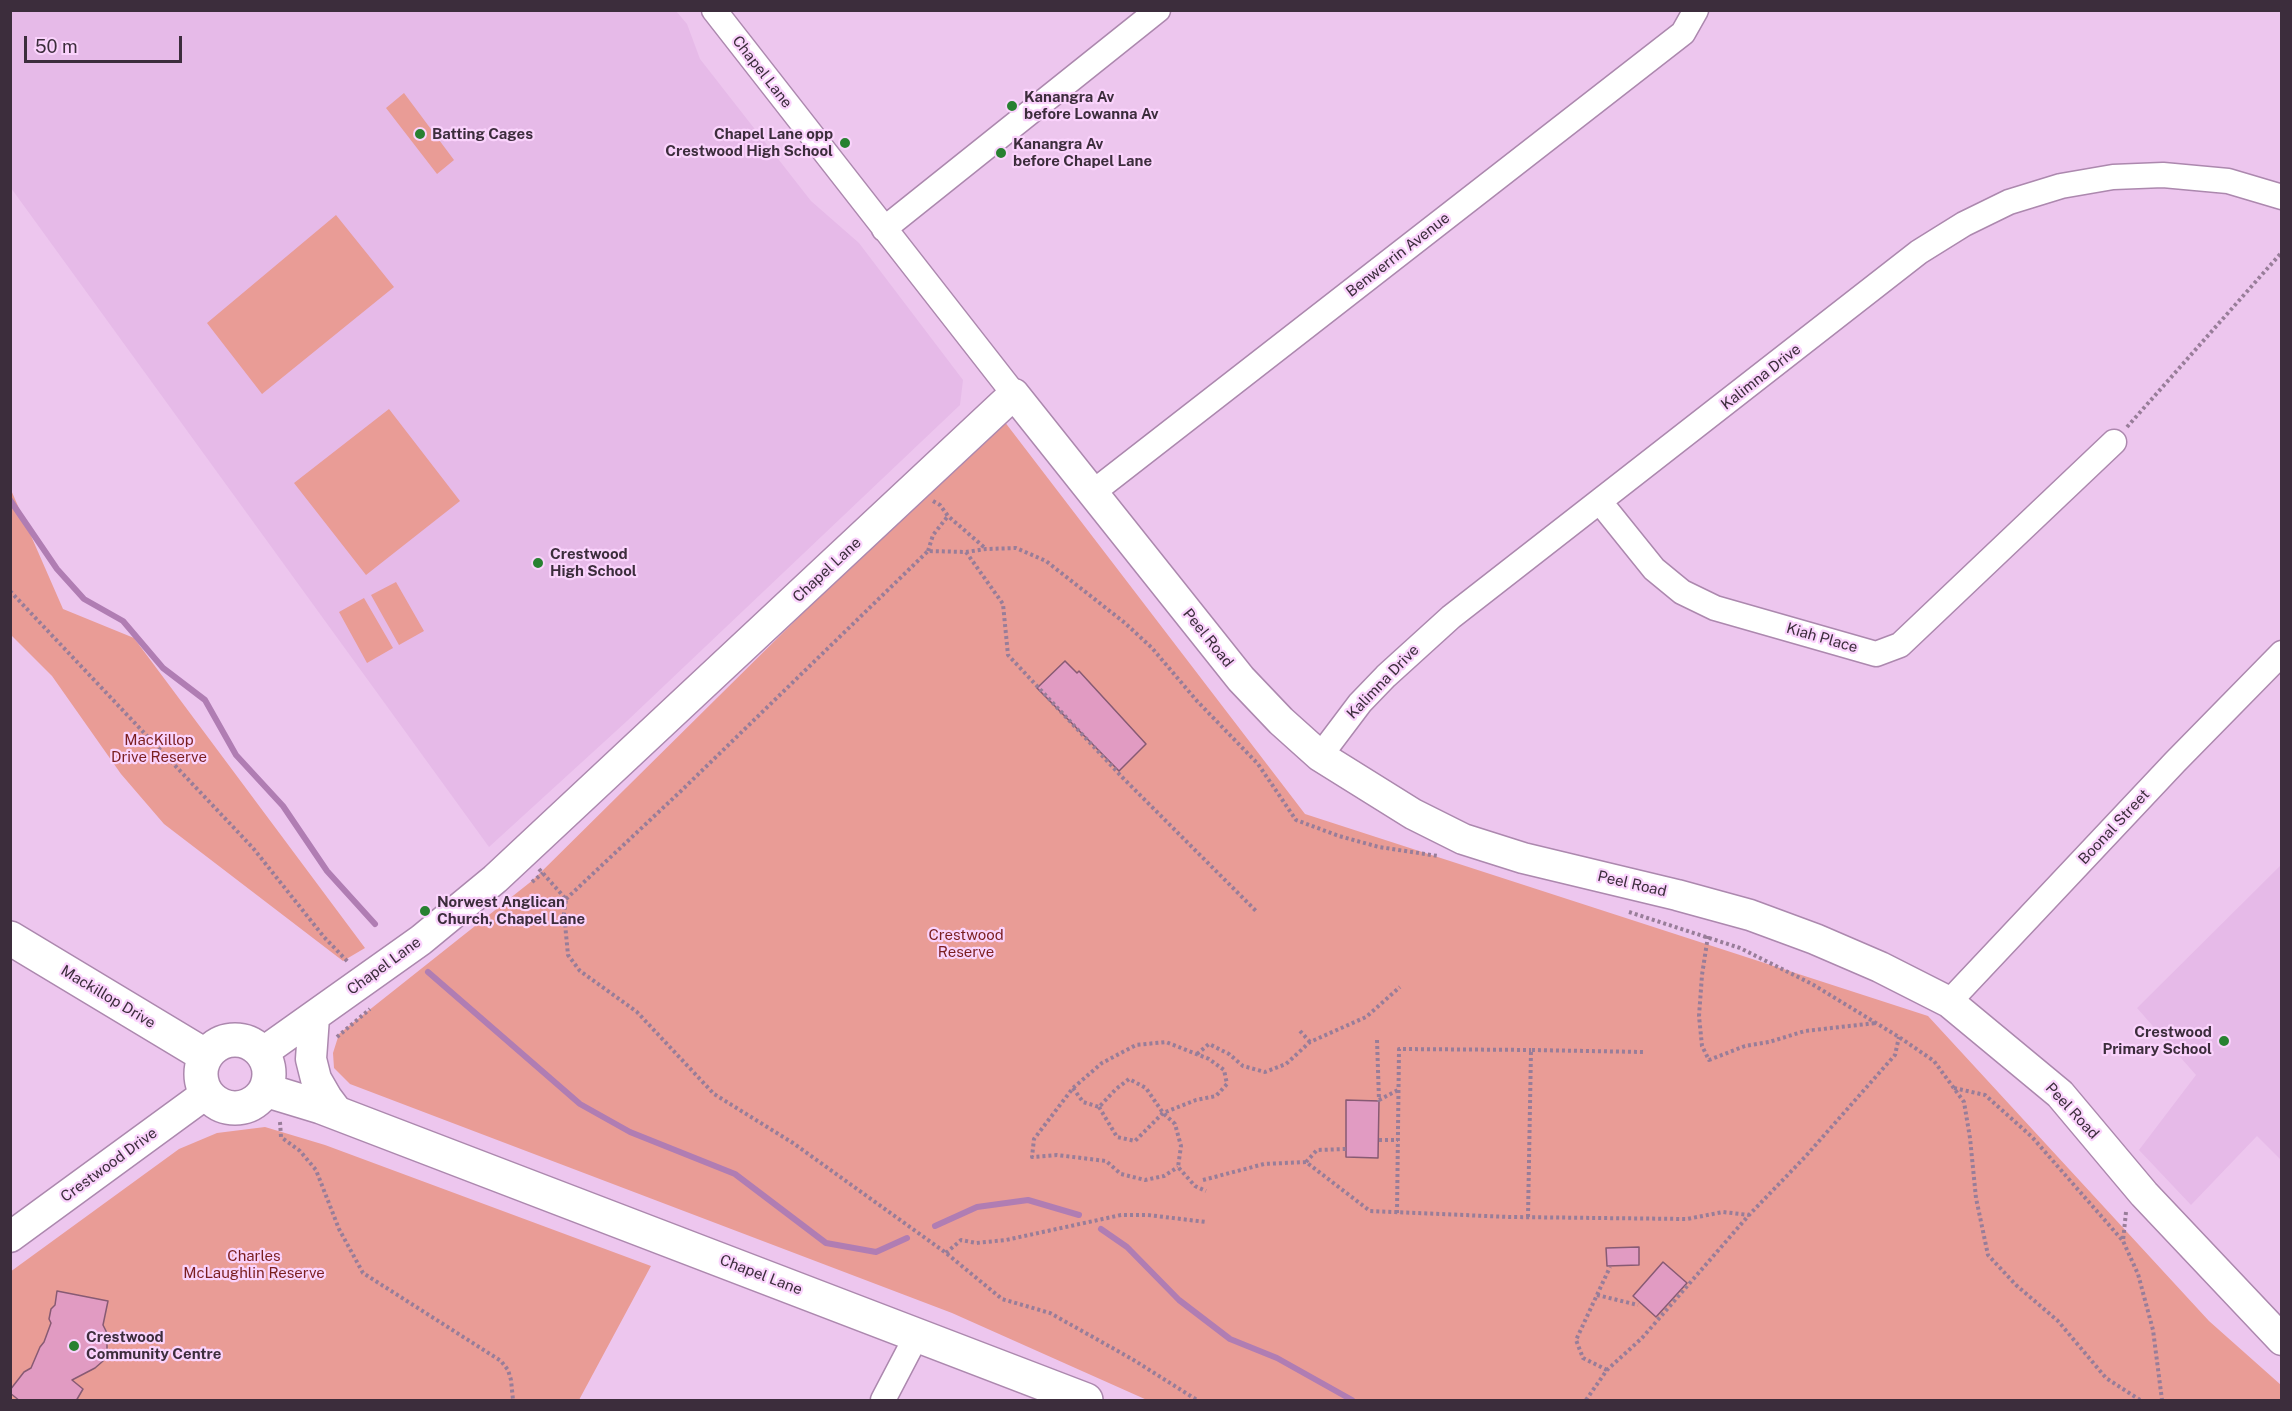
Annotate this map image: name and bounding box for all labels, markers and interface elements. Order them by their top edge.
scale bar [27,24,184,62]
street label: Chapel Lane [728,32,796,112]
text: 50 m [35,36,78,57]
place label: Kanangra Av before Lowanna Av [1024,88,1159,123]
marker: Kanangra Av before Lowanna Av [1005,99,1019,113]
place label: Batting Cages [432,125,533,143]
place label: Chapel Lane opp Crestwood High School [665,125,833,160]
marker: Batting Cages [413,127,427,141]
place label: Kanangra Av before Chapel Lane [1013,135,1152,170]
marker: Chapel Lane opp Crestwood High School [838,136,852,150]
marker: Kanangra Av before Chapel Lane [994,146,1008,160]
street label: Benwerrin Avenue [1343,209,1453,301]
street label: Kalimna Drive [1718,340,1804,414]
street label: Chapel Lane [789,534,865,606]
place label: Crestwood High School [550,545,637,580]
marker: Crestwood High School [531,556,545,570]
street label: Peel Road [1179,605,1237,671]
street label: Kiah Place [1784,619,1860,657]
street label: Kalimna Drive [1343,641,1423,723]
park label: MacKillop Drive Reserve [111,731,207,766]
street label: Boonal Street [2075,786,2153,868]
street label: Peel Road [1596,867,1668,901]
place label: Norwest Anglican Church, Chapel Lane [437,893,585,928]
marker: Norwest Anglican Church, Chapel Lane [418,904,432,918]
park label: Crestwood Reserve [928,926,1004,961]
street label: Chapel Lane [344,933,424,999]
street label: Mackillop Drive [57,962,159,1032]
place label: Crestwood Primary School [2102,1023,2212,1058]
marker: Crestwood Primary School [2217,1034,2231,1048]
street label: Peel Road [2042,1079,2102,1143]
street label: Crestwood Drive [57,1124,161,1206]
park label: Charles McLaughlin Reserve [183,1247,325,1282]
street label: Chapel Lane [717,1251,805,1299]
place label: Crestwood Community Centre [86,1328,221,1363]
marker: Crestwood Community Centre [67,1339,81,1353]

